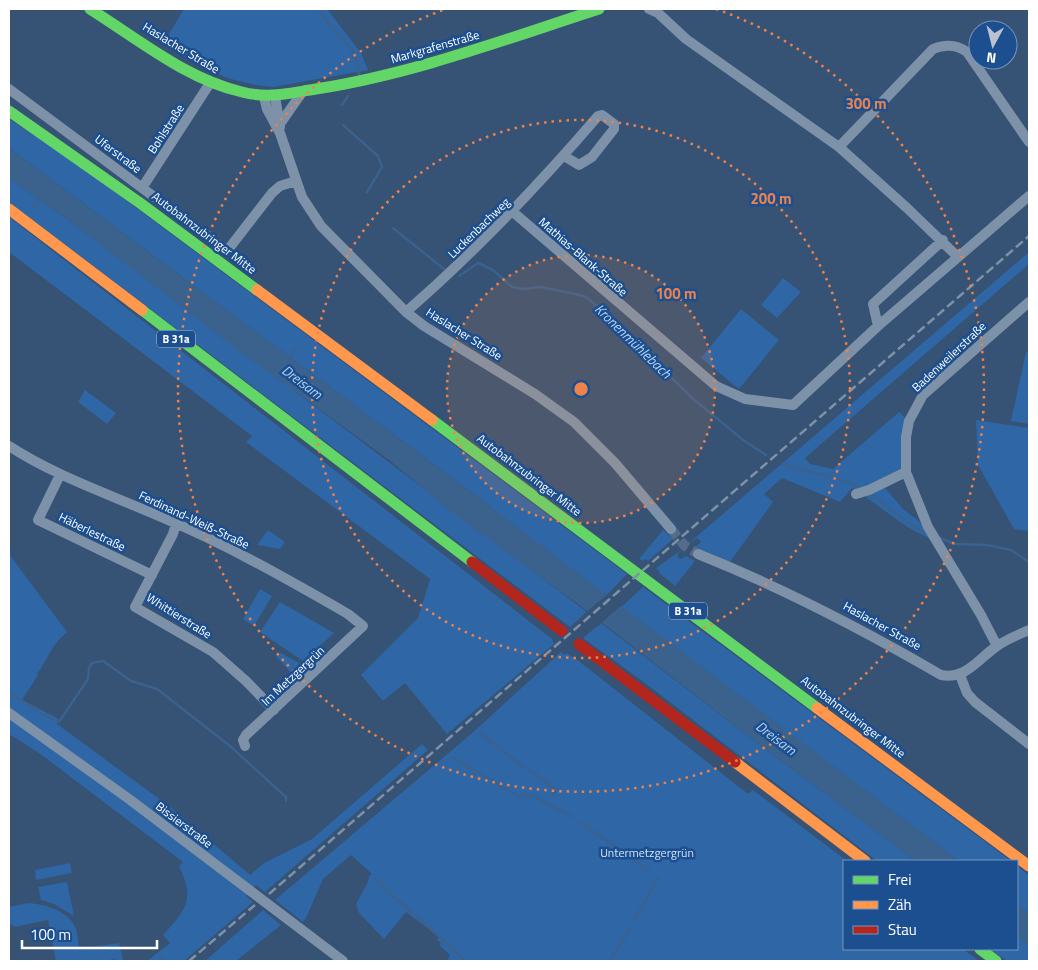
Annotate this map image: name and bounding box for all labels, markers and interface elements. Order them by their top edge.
street label: Haslacher Straße [139,17,223,78]
north arrow [968,20,1018,70]
street label: Markgrafenstraße [388,25,481,68]
text: N [985,47,997,69]
text: 300 m [845,92,887,115]
street label: Bohlstraße [142,100,189,157]
street label: Uferstraße [91,130,146,178]
street label: Autobahnzubringer Mitte [148,187,261,278]
text: 200 m [750,187,792,210]
street label: Luckenbachweg [443,193,514,262]
street label: Mathias-Blank-Straße [535,212,632,301]
text: 100 m [655,282,697,305]
water label: Kronenmühlebach [590,298,677,384]
street label: Haslacher Straße [422,303,506,365]
street label: Badenweilerstraße [907,317,990,396]
road number: B 31a [157,330,195,348]
water label: Dreisam [278,359,328,405]
centre of rings [572,380,590,398]
street label: Autobahnzubringer Mitte [473,429,586,520]
street label: Ferdinand-Weiß-Straße [136,486,253,554]
street label: Häberlestraße [56,507,129,556]
street label: Whittierstraße [143,588,216,643]
street label: Haslacher Straße [840,596,925,655]
road number: B 31a [669,602,707,620]
street label: Im Metzgergrün [257,641,329,710]
street label: Autobahnzubringer Mitte [797,671,910,762]
water label: Dreisam [752,715,802,761]
street label: Bissierstraße [152,797,217,852]
park label: Untermetzgergrün [600,843,694,862]
legend [843,860,1018,950]
text: Frei [888,868,911,891]
text: Zäh [888,893,912,916]
scale bar [22,918,158,950]
text: Stau [888,918,917,941]
text: 100 m [30,923,71,946]

